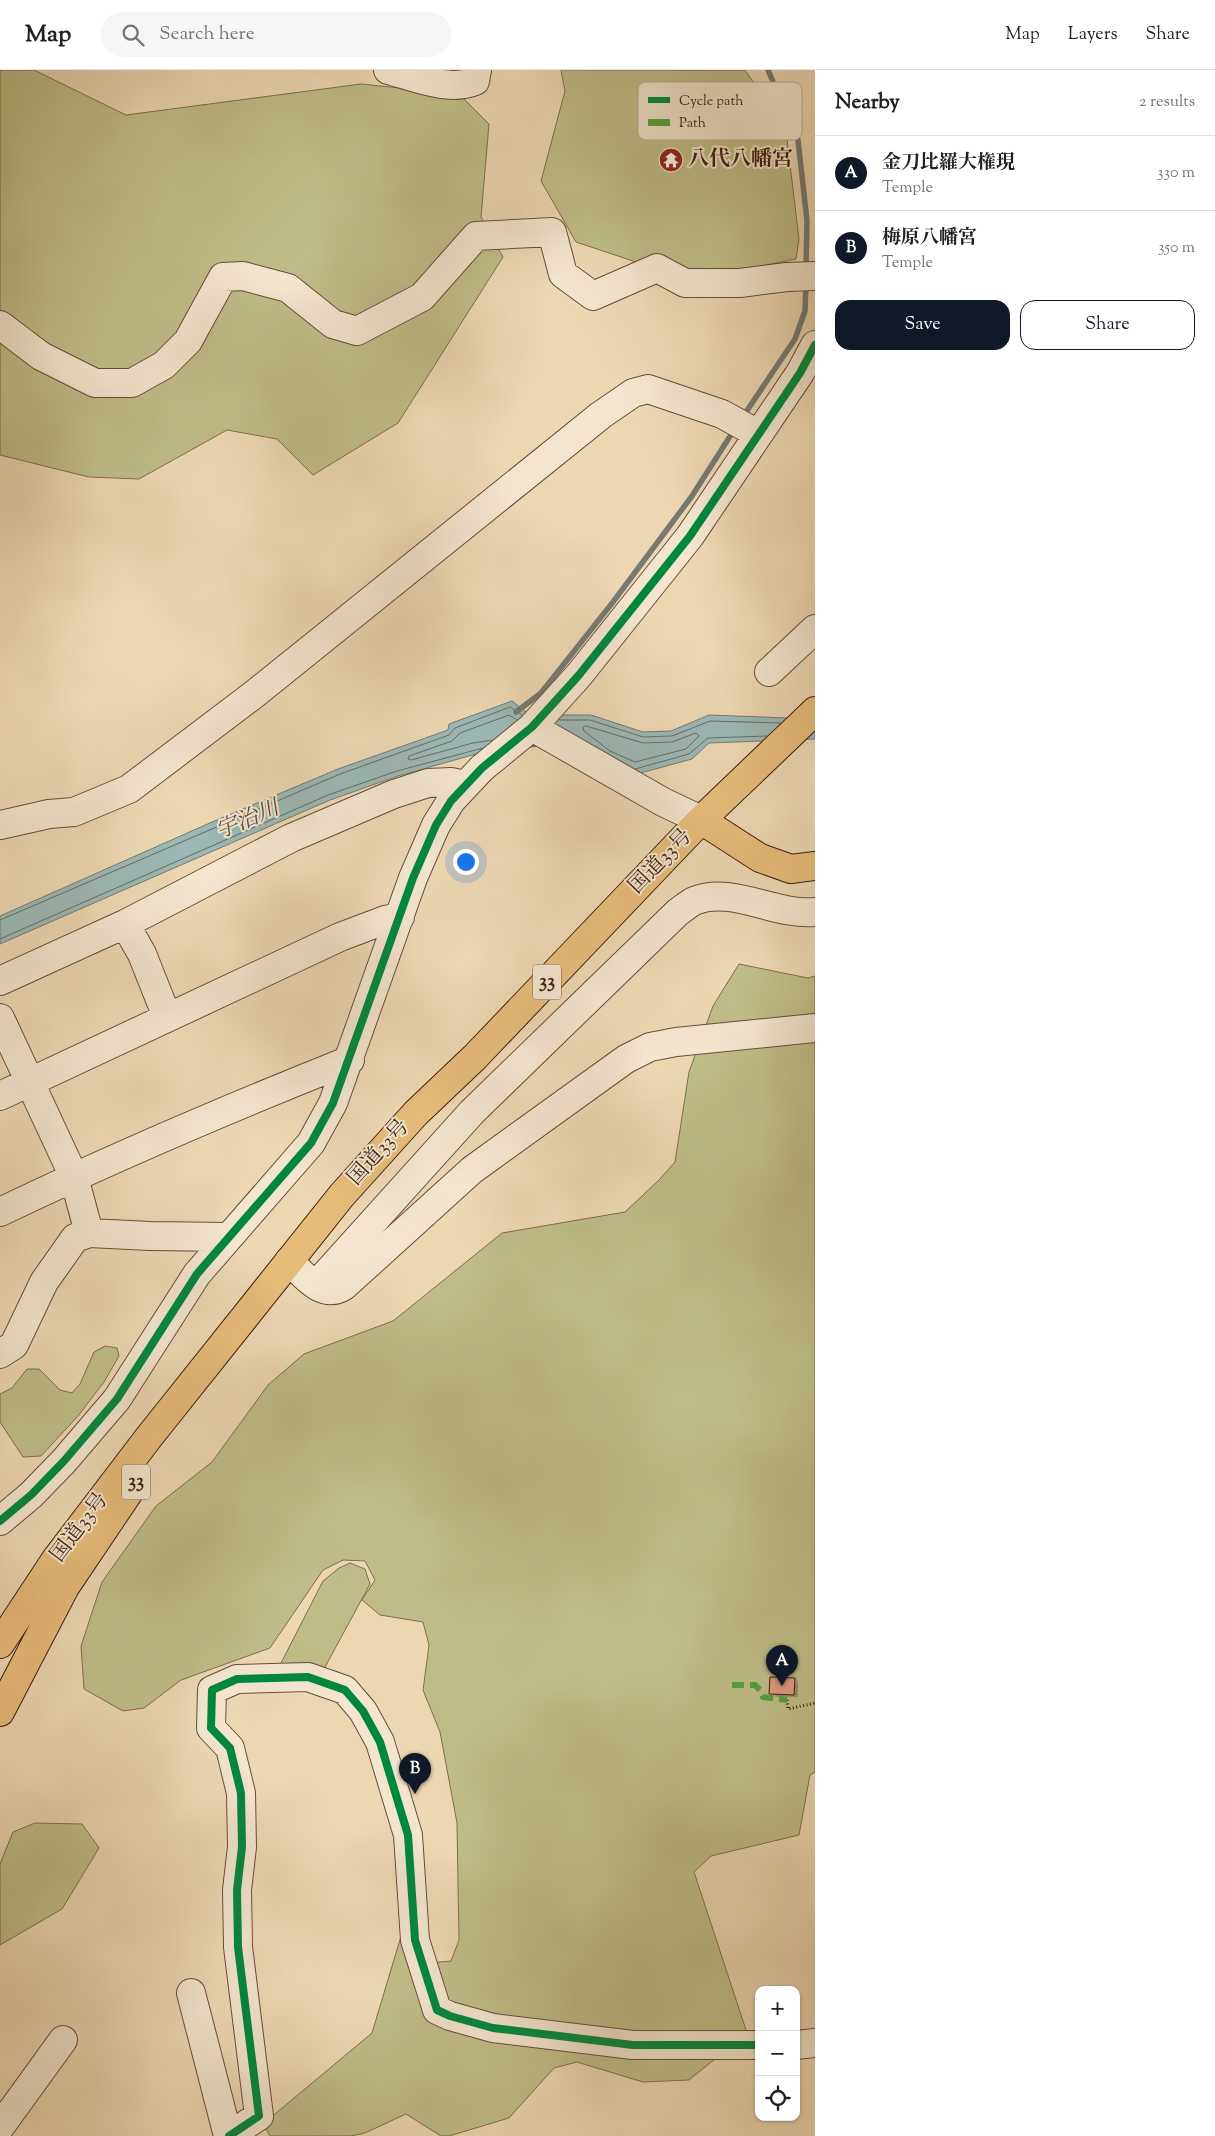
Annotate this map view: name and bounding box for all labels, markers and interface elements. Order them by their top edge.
search box [101,12,451,57]
text: Map [25,18,71,52]
icon: search [119,21,147,49]
text: Search here [159,21,255,48]
text: Map [1005,22,1040,48]
text: Layers [1068,22,1118,48]
text: Share [1146,22,1190,48]
legend [638,82,802,140]
text: Nearby [835,88,900,118]
text: 2 results [1139,91,1195,114]
text: Cycle path [679,92,743,112]
text: Path [679,114,706,134]
place label: 八代八幡宮 [688,145,793,175]
temple icon: 八代八幡宮 [658,147,684,173]
text: 金刀比羅大権現 [882,150,1015,177]
text: A [845,162,858,185]
text: 330 m [1157,162,1195,185]
text: Temple [882,177,933,200]
text: 梅原八幡宮 [882,225,977,252]
text: B [846,237,856,260]
text: 350 m [1158,237,1195,260]
text: Temple [882,252,933,275]
button: Save [835,300,1010,350]
button: Share [1020,300,1195,350]
water label: 宇治川 [211,793,286,849]
street label: 国道33号 [622,823,700,901]
your location [453,849,479,875]
road number: 33 [533,964,561,1000]
street label: 国道33号 [341,1113,417,1193]
road number: 33 [122,1464,150,1500]
street label: 国道33号 [44,1487,116,1569]
pin: A [766,1645,798,1686]
pin: B [399,1753,431,1794]
map controls [755,1986,800,2121]
button: + [755,1986,800,2031]
button: − [755,2031,800,2076]
button: locate [755,2076,800,2121]

